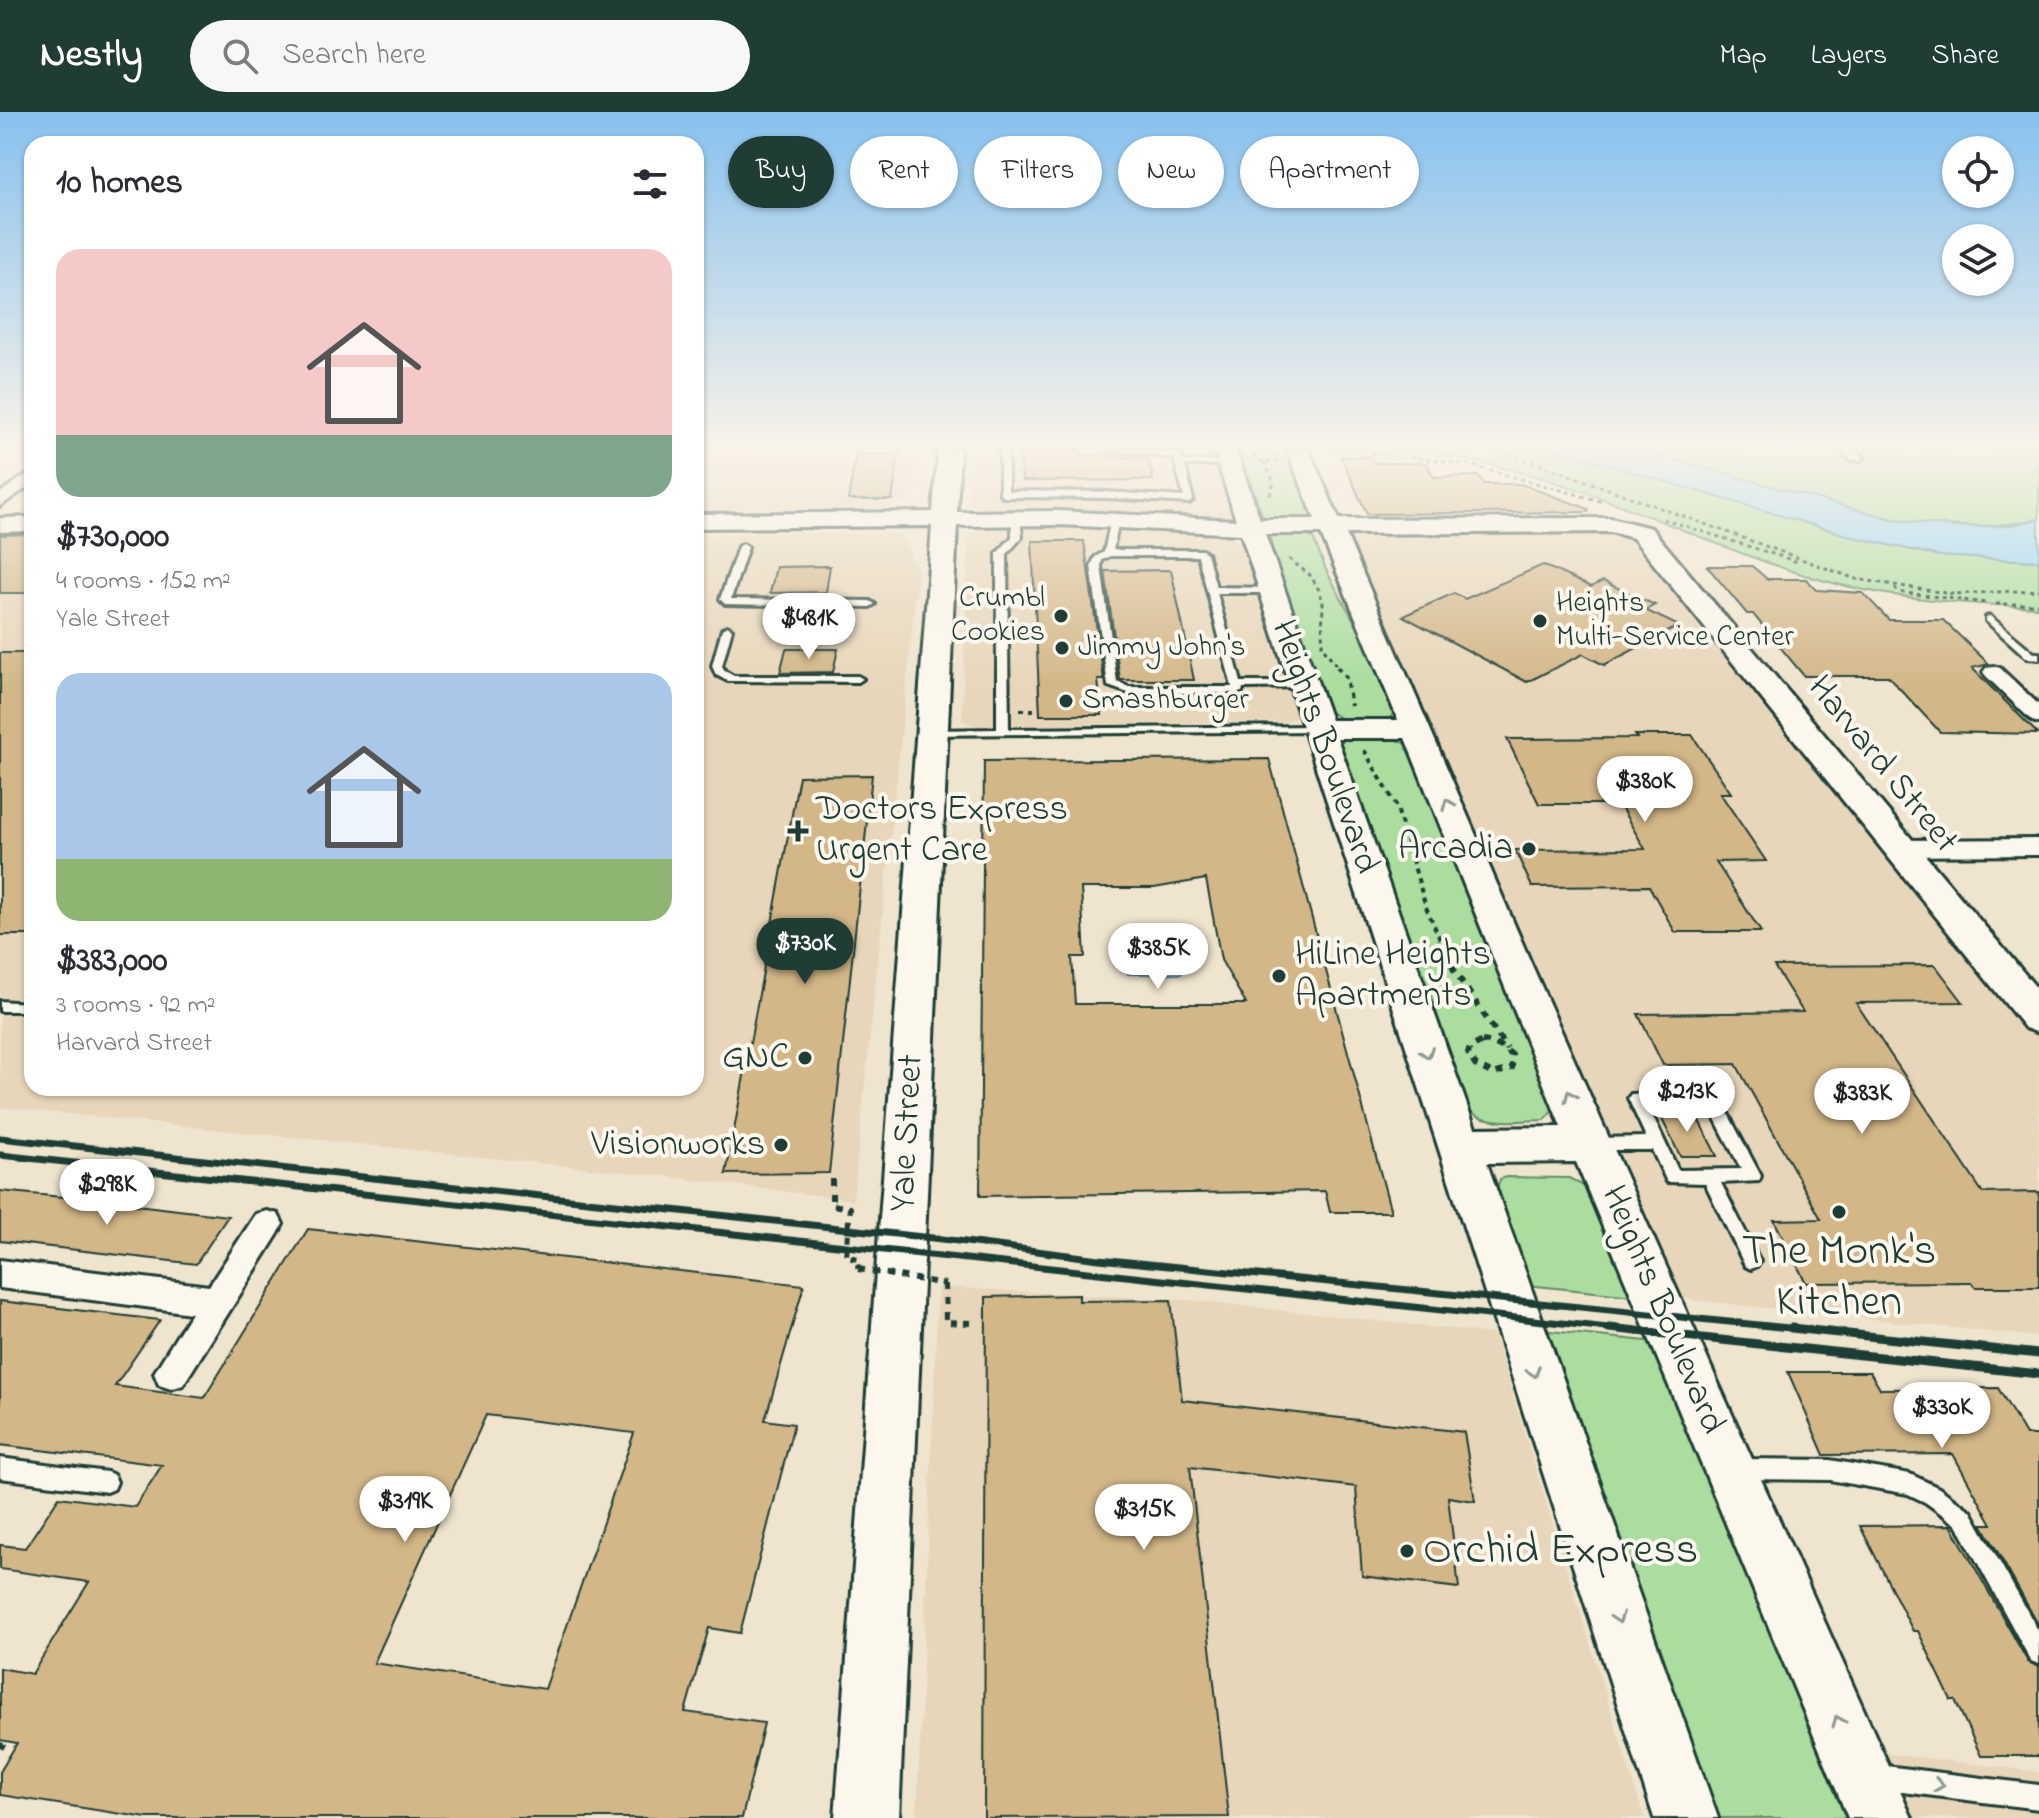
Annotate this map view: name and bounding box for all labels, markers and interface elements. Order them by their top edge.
search box [190,20,750,92]
text: Nestly [40,28,142,84]
icon: search [218,34,262,78]
text: Search here [282,34,426,78]
text: Map [1719,36,1767,77]
text: Layers [1811,36,1887,77]
text: Share [1931,36,1999,77]
chip: Buy [728,136,834,208]
chip: Rent [850,136,958,208]
chip: Filters [974,136,1102,208]
chip: New [1118,136,1224,208]
chip: Apartment [1240,136,1419,208]
map controls [1942,136,2014,296]
button: locate [1942,136,2014,208]
text: 10 homes [56,159,183,209]
icon: filters [628,162,672,206]
button: layers [1942,224,2014,296]
icon: home [292,301,436,445]
text: $730,000 [56,513,169,563]
text: 4 rooms · 152 m² [56,563,231,601]
place label: Crumbl Cookies [951,577,1045,655]
place label: Heights Multi-Service Center [1556,582,1795,660]
pin: $481K [753,593,865,661]
text: $481K [780,600,838,638]
text: Yale Street [56,601,170,639]
marker: Crumbl Cookies [1052,607,1070,625]
marker: Heights Multi-Service Center [1531,612,1549,630]
street label: Heights Boulevard [1256,613,1392,881]
place label: Jimmy John's [1078,626,1246,670]
marker: Jimmy John's [1053,639,1071,657]
street label: Harvard Street [1793,664,1971,866]
place label: Smashburger [1082,679,1249,723]
marker: Smashburger [1057,692,1075,710]
icon: home [292,725,436,869]
pin: $380K [1589,756,1701,824]
text: $380K [1615,763,1675,801]
place label: Doctors Express Urgent Care [815,784,1068,878]
one-way arrow [1441,798,1458,812]
marker: Doctors Express Urgent Care [787,820,809,842]
place label: Arcadia [1398,823,1513,876]
marker: Arcadia [1520,840,1538,858]
pin: $730K [749,918,861,986]
pin: $385K [1102,923,1214,991]
text: $730K [774,925,836,963]
place label: HiLine Heights Apartments [1295,929,1491,1023]
text: $385K [1126,930,1190,968]
text: $383,000 [56,937,167,987]
marker: HiLine Heights Apartments [1270,967,1288,985]
text: 3 rooms · 92 m² [56,987,215,1025]
text: Harvard Street [56,1025,212,1063]
place label: GNC [722,1032,789,1085]
one-way arrow [1418,1045,1434,1059]
marker: GNC [796,1049,814,1067]
street label: Yale Street [877,1053,939,1213]
pin: $213K [1631,1066,1743,1134]
pin: $383K [1806,1068,1918,1136]
text: $213K [1657,1073,1717,1111]
text: $383K [1832,1075,1892,1113]
one-way arrow [1563,1090,1579,1104]
place label: Visionworks [590,1119,765,1172]
marker: Visionworks [772,1136,790,1154]
pin: $298K [51,1159,163,1227]
text: $298K [78,1166,136,1204]
street label: Heights Boulevard [1586,1178,1738,1442]
marker: The Monk's Kitchen [1830,1203,1848,1221]
place label: The Monk's Kitchen [1742,1220,1936,1335]
one-way arrow [1525,1364,1541,1378]
pin: $330K [1886,1382,1998,1450]
text: $330K [1911,1389,1973,1427]
pin: $319K [349,1476,461,1544]
text: $319K [377,1483,433,1521]
pin: $315K [1088,1484,1200,1552]
text: $315K [1113,1491,1175,1529]
place label: Orchid Express [1423,1519,1698,1583]
marker: Orchid Express [1398,1542,1416,1560]
one-way arrow [1608,1610,1624,1624]
one-way arrow [1832,1714,1848,1729]
one-way arrow [1933,1776,1946,1793]

